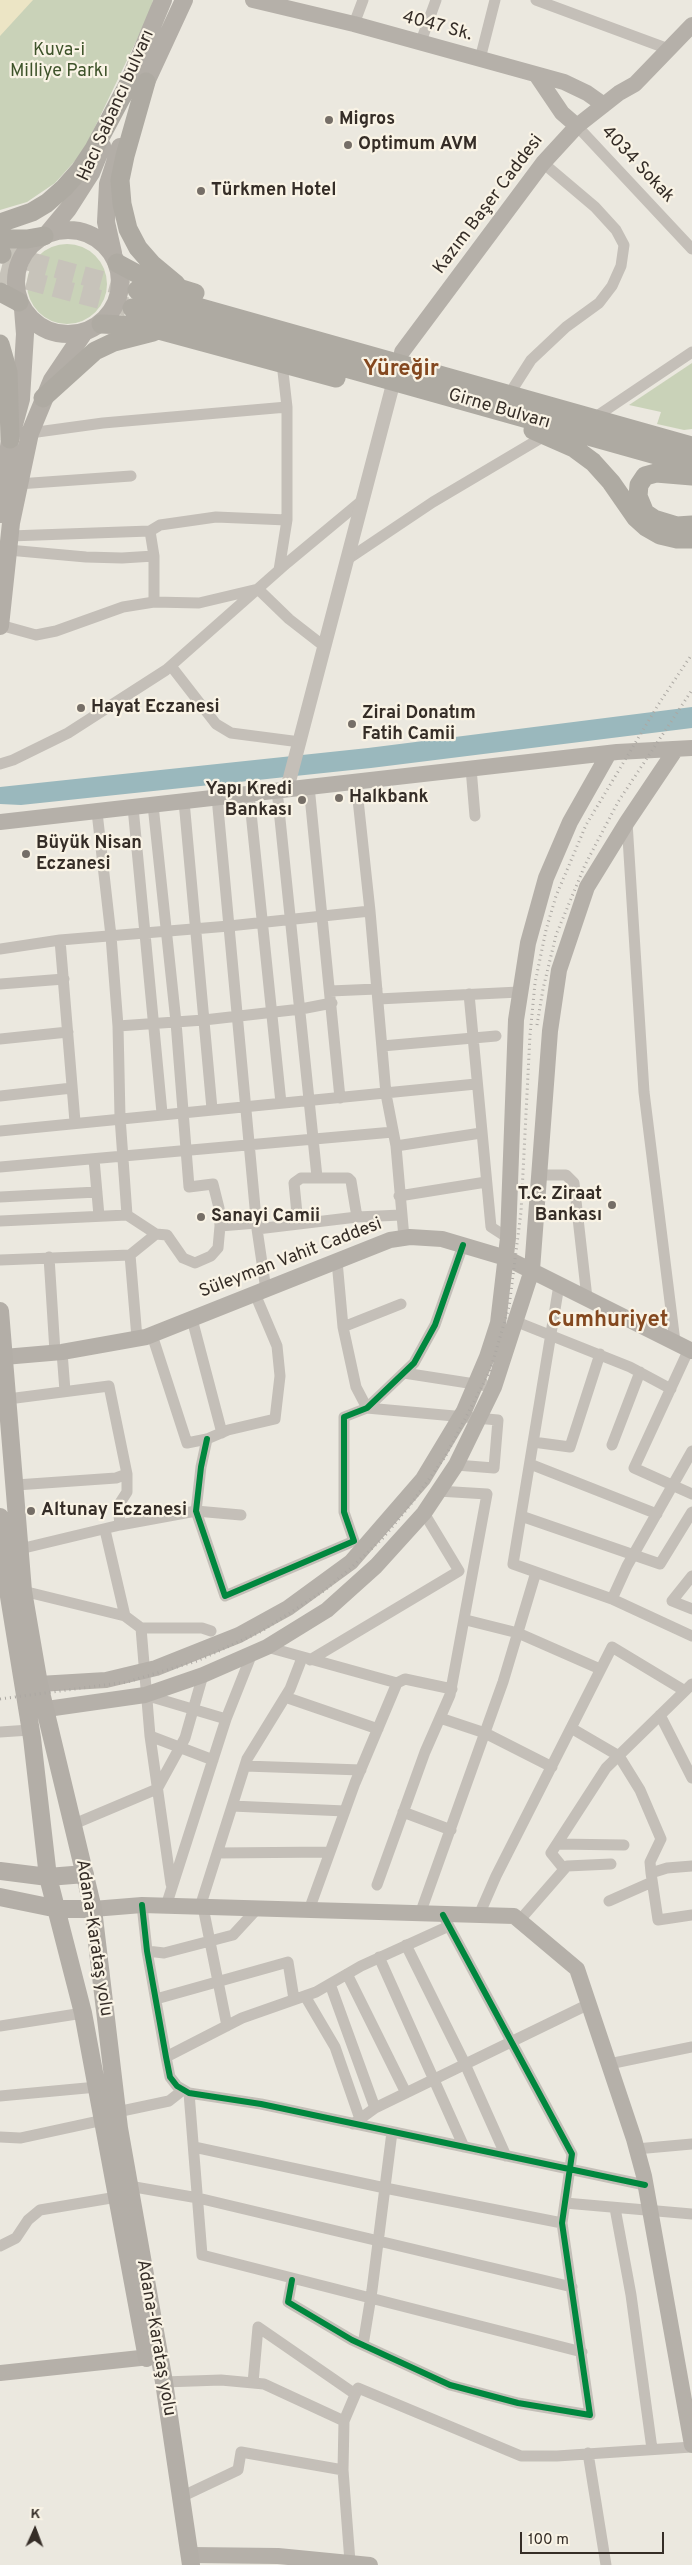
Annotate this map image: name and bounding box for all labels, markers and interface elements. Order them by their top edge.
street label: 4047 Sk. [400,7,474,47]
street label: Hacı Sabancı bulvarı [74,27,160,185]
park label: Kuva-i Milliye Parkı [10,40,108,82]
place label: Migros [339,109,395,131]
marker: Migros [323,114,335,126]
street label: 4034 Sokak [596,122,678,208]
street label: Kazım Başer Caddesi [429,131,549,279]
place label: Optimum AVM [358,134,477,156]
marker: Optimum AVM [342,139,354,151]
place label: Türkmen Hotel [211,180,336,202]
marker: Türkmen Hotel [195,185,207,197]
district label: Yüreğir [363,358,439,384]
street label: Girne Bulvarı [446,385,552,435]
place label: Hayat Eczanesi [91,697,220,719]
marker: Hayat Eczanesi [75,702,87,714]
place label: Zirai Donatım Fatih Camii [362,703,476,746]
marker: Zirai Donatım Fatih Camii [346,718,358,730]
place label: Yapı Kredi Bankası [205,779,292,822]
place label: Halkbank [349,787,429,809]
marker: Halkbank [333,792,345,804]
marker: Yapı Kredi Bankası [296,794,308,806]
place label: Büyük Nisan Eczanesi [36,833,142,876]
marker: Büyük Nisan Eczanesi [20,848,32,860]
place label: T.C. Ziraat Bankası [518,1184,602,1226]
marker: T.C. Ziraat Bankası [606,1199,618,1211]
place label: Sanayi Camii [211,1206,320,1228]
marker: Sanayi Camii [195,1211,207,1223]
street label: Süleyman Vahit Caddesi [197,1214,385,1304]
district label: Cumhuriyet [548,1309,668,1335]
place label: Altunay Eczanesi [41,1500,187,1522]
marker: Altunay Eczanesi [25,1505,37,1517]
street label: Adana-Karataş yolu [70,1858,116,2018]
street label: Adana-Karataş yolu [131,2258,179,2418]
north arrow [10,2505,60,2555]
text: K [30,2506,41,2523]
scale bar [522,2522,666,2554]
text: 100 m [528,2531,569,2550]

